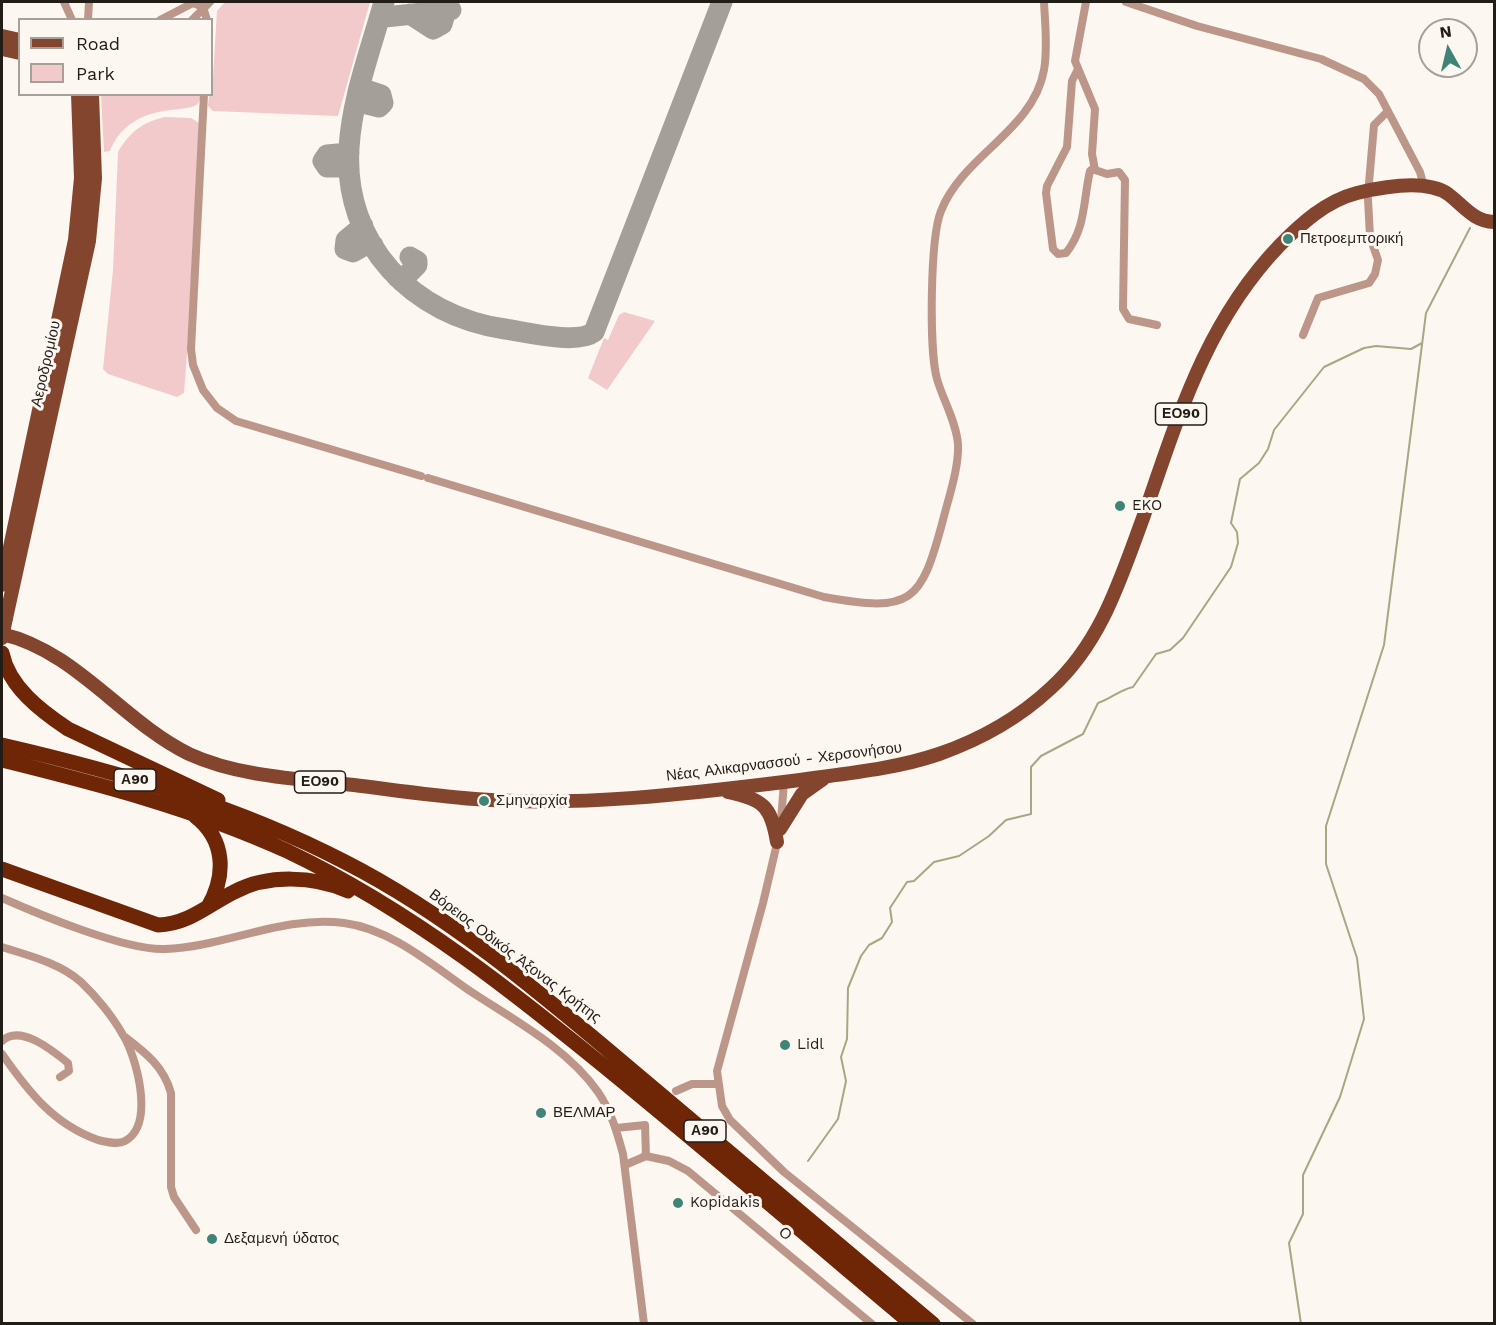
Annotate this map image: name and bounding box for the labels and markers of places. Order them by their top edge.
place label: Πετροεμπορική [1300,230,1403,248]
marker: Πετροεμπορική [1281,232,1295,246]
place label: EKO [1132,497,1162,515]
marker: EKO [1113,499,1127,513]
place label: Σμηναρχία [496,792,568,810]
marker: Σμηναρχία [477,794,491,808]
place label: Lidl [797,1036,824,1054]
marker: Lidl [778,1038,792,1052]
place label: ΒΕΛΜΑΡ [553,1104,616,1122]
marker: ΒΕΛΜΑΡ [534,1106,548,1120]
place label: Kopidakis [690,1194,760,1212]
marker: Kopidakis [671,1196,685,1210]
place label: Δεξαμενή ύδατος [224,1230,339,1248]
marker: Δεξαμενή ύδατος [205,1232,219,1246]

